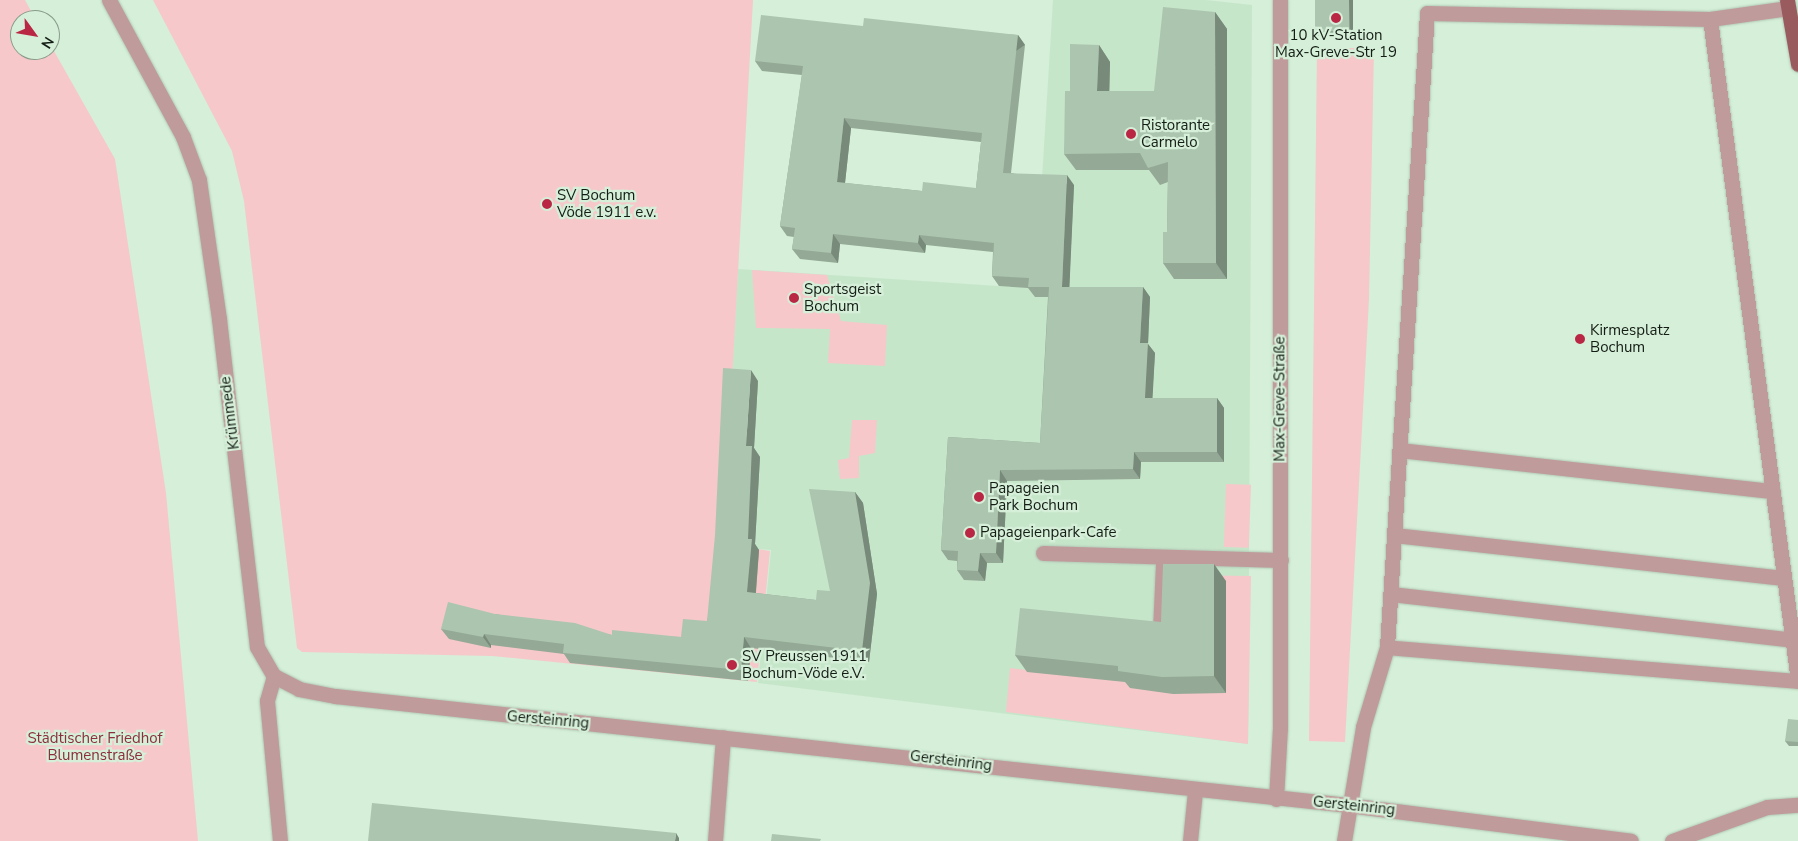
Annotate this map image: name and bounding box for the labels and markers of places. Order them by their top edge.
marker: 10 kV-Station Max-Greve-Str 19 [1330,12,1342,24]
place label: 10 kV-Station Max-Greve-Str 19 [1275,26,1397,61]
place label: Ristorante Carmelo [1141,116,1210,151]
marker: Ristorante Carmelo [1125,128,1137,140]
place label: SV Bochum Vöde 1911 e.v. [557,186,656,221]
marker: SV Bochum Vöde 1911 e.v. [541,198,553,210]
place label: Sportsgeist Bochum [804,280,881,315]
marker: Sportsgeist Bochum [788,292,800,304]
place label: Kirmesplatz Bochum [1590,321,1670,356]
marker: Kirmesplatz Bochum [1574,333,1586,345]
place label: Papageien Park Bochum [989,479,1078,514]
marker: Papageien Park Bochum [973,491,985,503]
place label: Papageienpark-Cafe [980,524,1117,542]
marker: Papageienpark-Cafe [964,527,976,539]
place label: SV Preussen 1911 Bochum-Vöde e.V. [742,647,867,682]
marker: SV Preussen 1911 Bochum-Vöde e.V. [726,659,738,671]

